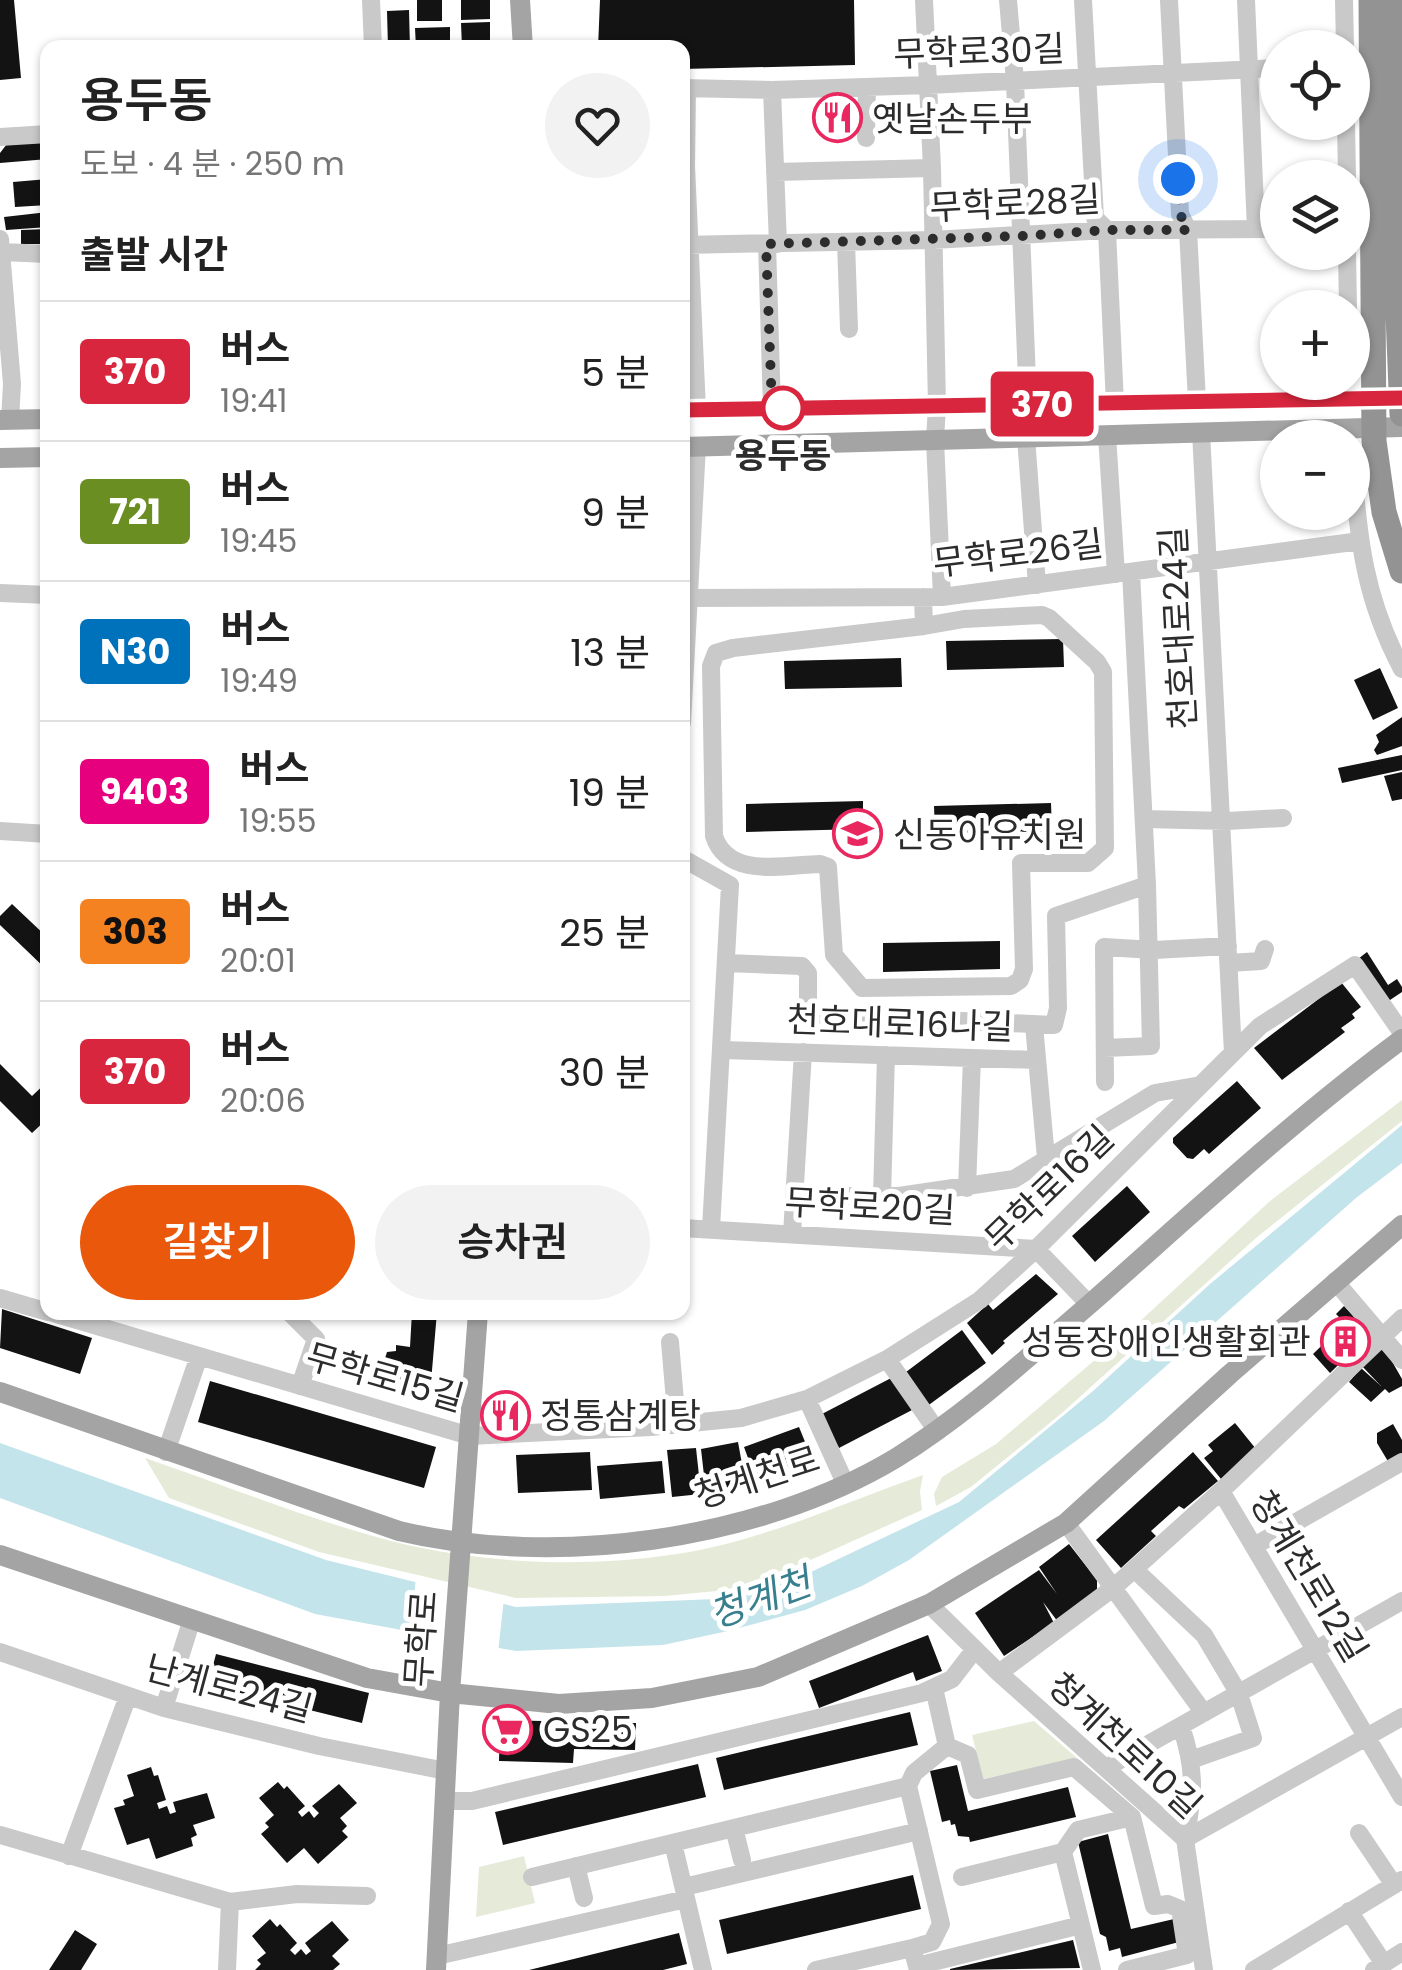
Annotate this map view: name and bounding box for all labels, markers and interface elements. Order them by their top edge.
street label: 무학로30길 [892,24,1066,78]
map controls [1260,30,1370,530]
button: locate [1260,30,1370,140]
text: 용두동 [80,67,212,134]
button: heart [545,73,650,178]
restaurant icon: 옛날손두부 [811,92,863,144]
place label: 옛날손두부 [872,94,1033,143]
text: 도보 · 4 분 · 250 m [80,141,345,186]
your location [1153,154,1203,204]
button: layers [1260,160,1370,270]
street label: 무학로28길 [928,174,1102,232]
text: 출발 시간 [80,228,228,281]
button: + [1260,290,1370,400]
text: 버스 [220,322,290,375]
text: 5 분 [581,346,650,399]
text: 370 [104,347,166,396]
line badge: 370 [984,372,1100,436]
text: 19:41 [220,378,288,423]
text: 370 [1011,380,1073,429]
marker: 용두동 [762,387,804,429]
button: − [1260,420,1370,530]
place label: 용두동 [735,431,831,480]
text: 버스 [220,462,290,515]
text: 9 분 [581,486,650,539]
text: 721 [109,487,161,536]
text: 19:45 [220,518,297,563]
street label: 무학로26길 [930,518,1106,588]
street label: 천호대로24길 [1148,525,1208,731]
text: 버스 [220,602,290,655]
text: 13 분 [570,626,650,679]
text: N30 [100,627,170,676]
text: 19:49 [220,658,298,703]
text: 버스 [239,742,309,795]
text: 19 분 [569,766,650,819]
text: 9403 [100,767,189,816]
text: 19:55 [239,798,317,843]
school or university icon: 신동아유치원 [832,808,884,860]
place label: 신동아유치원 [893,810,1086,859]
text: 버스 [220,882,290,935]
text: 25 분 [559,906,650,959]
text: 303 [102,907,168,956]
text: 20:01 [220,938,296,983]
street label: 천호대로16나길 [786,995,1014,1051]
text: 버스 [220,1022,290,1075]
text: 30 분 [559,1046,650,1099]
text: 370 [104,1047,166,1096]
text: 20:06 [220,1078,306,1123]
street label: 무학로16길 [974,1114,1124,1262]
street label: 무학로20길 [783,1177,957,1235]
button: 길찾기 [80,1185,355,1300]
button: 승차권 [375,1185,650,1300]
building icon: 성동장애인생활회관 [1320,1315,1372,1367]
place label: 성동장애인생활회관 [1021,1317,1311,1366]
street label: 무학로15길 [300,1331,470,1423]
restaurant icon: 정통삼계탕 [479,1389,531,1441]
place label: 정통삼계탕 [540,1391,701,1440]
street label: 청계천로 [688,1434,826,1520]
street label: 청계천로12길 [1238,1481,1380,1671]
water label: 청계천 [702,1554,822,1641]
street label: 무학로 [393,1589,449,1689]
street label: 난계로24길 [140,1642,318,1734]
street label: 청계천로10길 [1037,1661,1213,1829]
supermarket icon: GS25 [482,1703,534,1755]
place label: GS25 [543,1705,633,1754]

